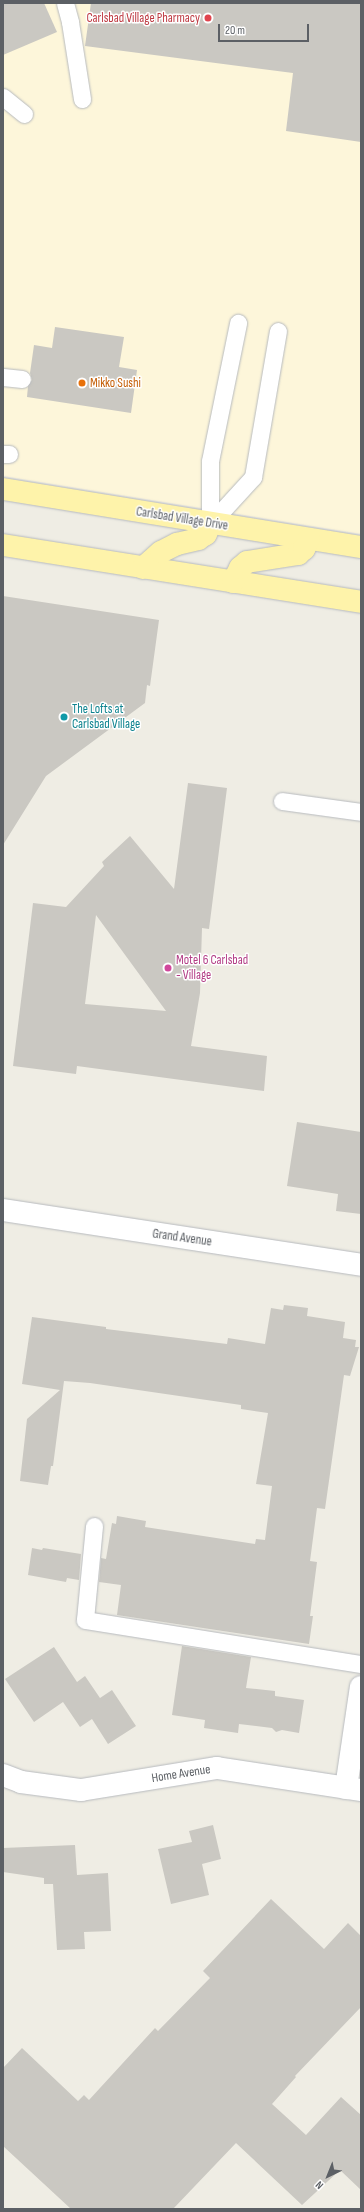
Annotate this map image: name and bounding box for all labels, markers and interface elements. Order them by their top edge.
place label: Carlsbad Village Pharmacy [86,10,200,26]
marker: Carlsbad Village Pharmacy [203,13,213,23]
scale bar [220,16,311,42]
text: 20 m [225,23,245,38]
place label: Mikko Sushi [90,375,141,391]
marker: Mikko Sushi [77,378,87,388]
street label: Carlsbad Village Drive [135,504,229,534]
place label: The Lofts at Carlsbad Village [72,702,140,733]
marker: The Lofts at Carlsbad Village [59,712,69,722]
place label: Motel 6 Carlsbad - Village [176,953,248,984]
marker: Motel 6 Carlsbad - Village [163,963,173,973]
street label: Grand Avenue [151,1226,213,1250]
street label: Home Avenue [150,1762,212,1786]
north arrow [308,2156,348,2196]
text: N [313,2178,326,2192]

